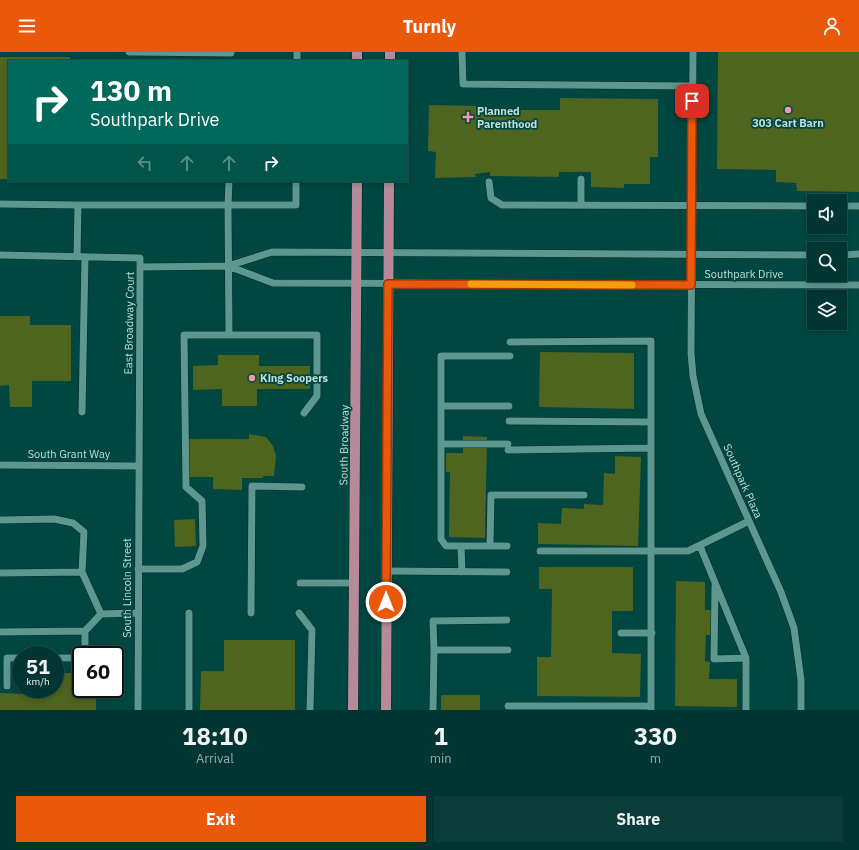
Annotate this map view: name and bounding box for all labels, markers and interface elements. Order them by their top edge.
icon: menu [16,15,38,37]
text: Turnly [403,15,456,38]
icon: person [821,15,843,37]
text: 130 m [90,72,172,109]
icon: right [24,76,76,128]
pin [675,84,709,118]
icon: arrive [681,90,703,112]
place label: Planned Parenthood [477,104,537,131]
marker: 303 Cart Barn [783,105,793,115]
text: Southpark Drive [90,108,219,131]
marker: Planned Parenthood [462,111,474,123]
place label: 303 Cart Barn [752,116,824,130]
icon: left [134,152,156,174]
icon: ahead [176,152,198,174]
icon: ahead [218,152,240,174]
icon: right [260,152,282,174]
map controls [807,194,847,330]
button: sound [807,194,847,234]
button: search [807,242,847,282]
street label: Southpark Drive [704,267,784,281]
street label: East Broadway Court [121,271,137,375]
button: layers [807,290,847,330]
place label: King Soopers [260,371,329,385]
marker: King Soopers [247,373,257,383]
street label: South Broadway [336,404,352,485]
street label: Southpark Plaza [720,442,766,521]
street label: South Grant Way [28,447,111,461]
street label: South Lincoln Street [120,538,134,638]
position arrow [365,581,407,623]
speed limit sign: 60 [72,646,124,698]
text: 51 [26,653,50,680]
text: km/h [26,675,50,688]
text: 18:10 [182,720,248,752]
text: 1 [433,720,448,752]
text: 330 [634,720,677,752]
text: Arrival [196,750,234,767]
text: min [430,750,452,767]
text: m [650,750,661,767]
button: Exit [16,796,426,842]
button: Share [434,796,843,842]

